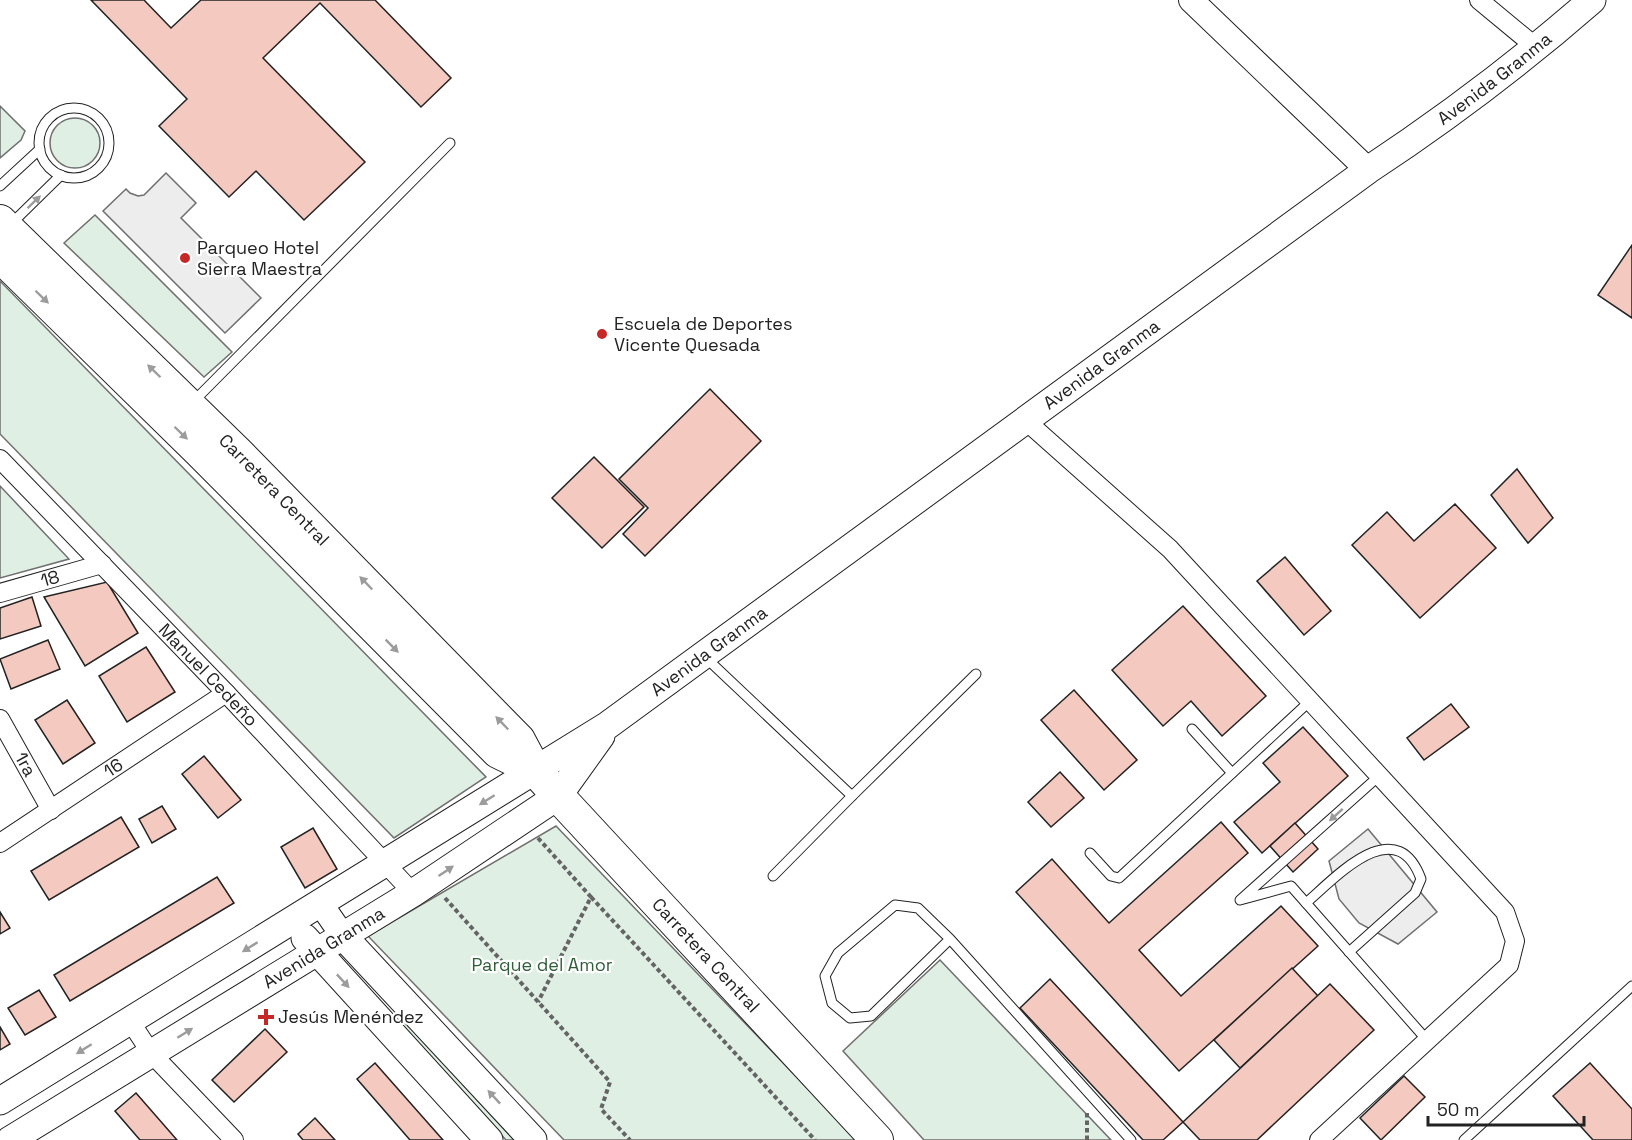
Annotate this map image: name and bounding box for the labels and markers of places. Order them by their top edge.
place label: Parqueo Hotel Sierra Maestra [197,236,322,280]
marker: Parqueo Hotel Sierra Maestra [178,251,192,265]
place label: Escuela de Deportes Vicente Quesada [614,312,793,356]
marker: Escuela de Deportes Vicente Quesada [595,327,609,341]
place label: Jesús Menéndez [278,1005,424,1028]
marker: Jesús Menéndez [259,1010,273,1024]

